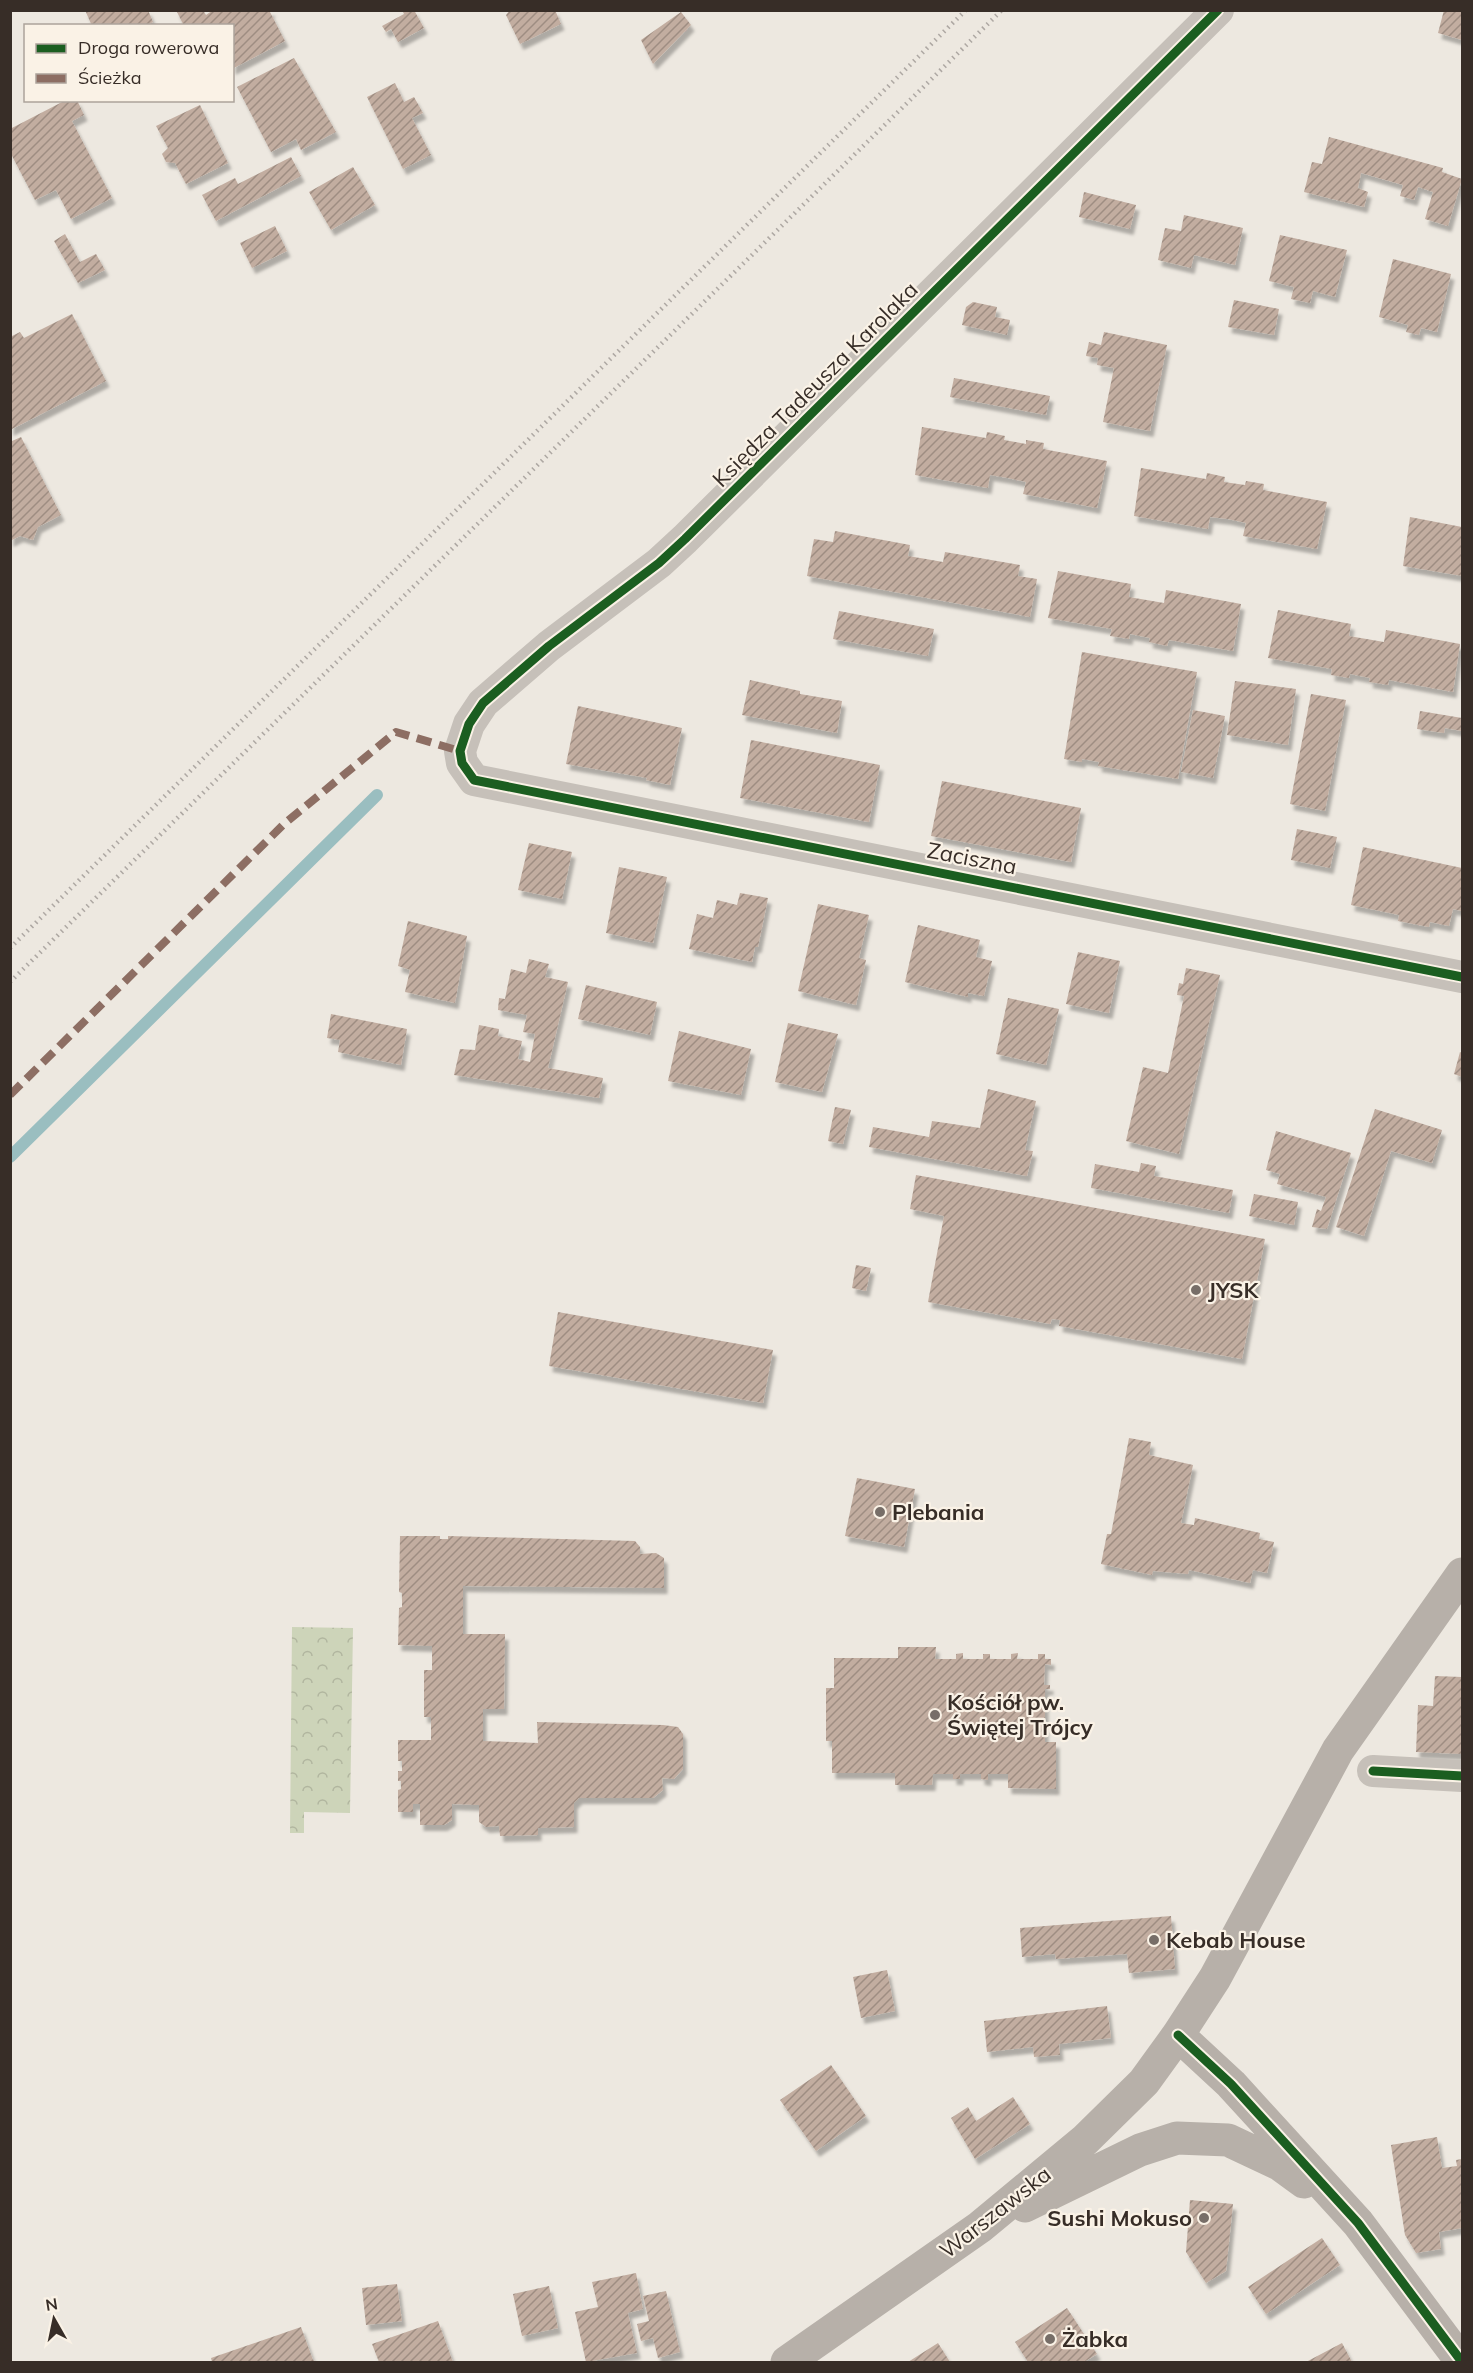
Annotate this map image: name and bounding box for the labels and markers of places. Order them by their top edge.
place label: JYSK [1208,1276,1259,1304]
marker: JYSK [1189,1283,1203,1297]
place label: Plebania [892,1498,984,1526]
marker: Plebania [873,1505,887,1519]
place label: Kościół pw. Świętej Trójcy [947,1688,1093,1741]
marker: Kościół pw. Świętej Trójcy [928,1708,942,1722]
place label: Kebab House [1166,1926,1306,1954]
marker: Kebab House [1147,1933,1161,1947]
place label: Sushi Mokuso [1047,2204,1192,2232]
marker: Sushi Mokuso [1197,2211,1211,2225]
place label: Żabka [1062,2325,1128,2353]
marker: Żabka [1043,2332,1057,2346]

